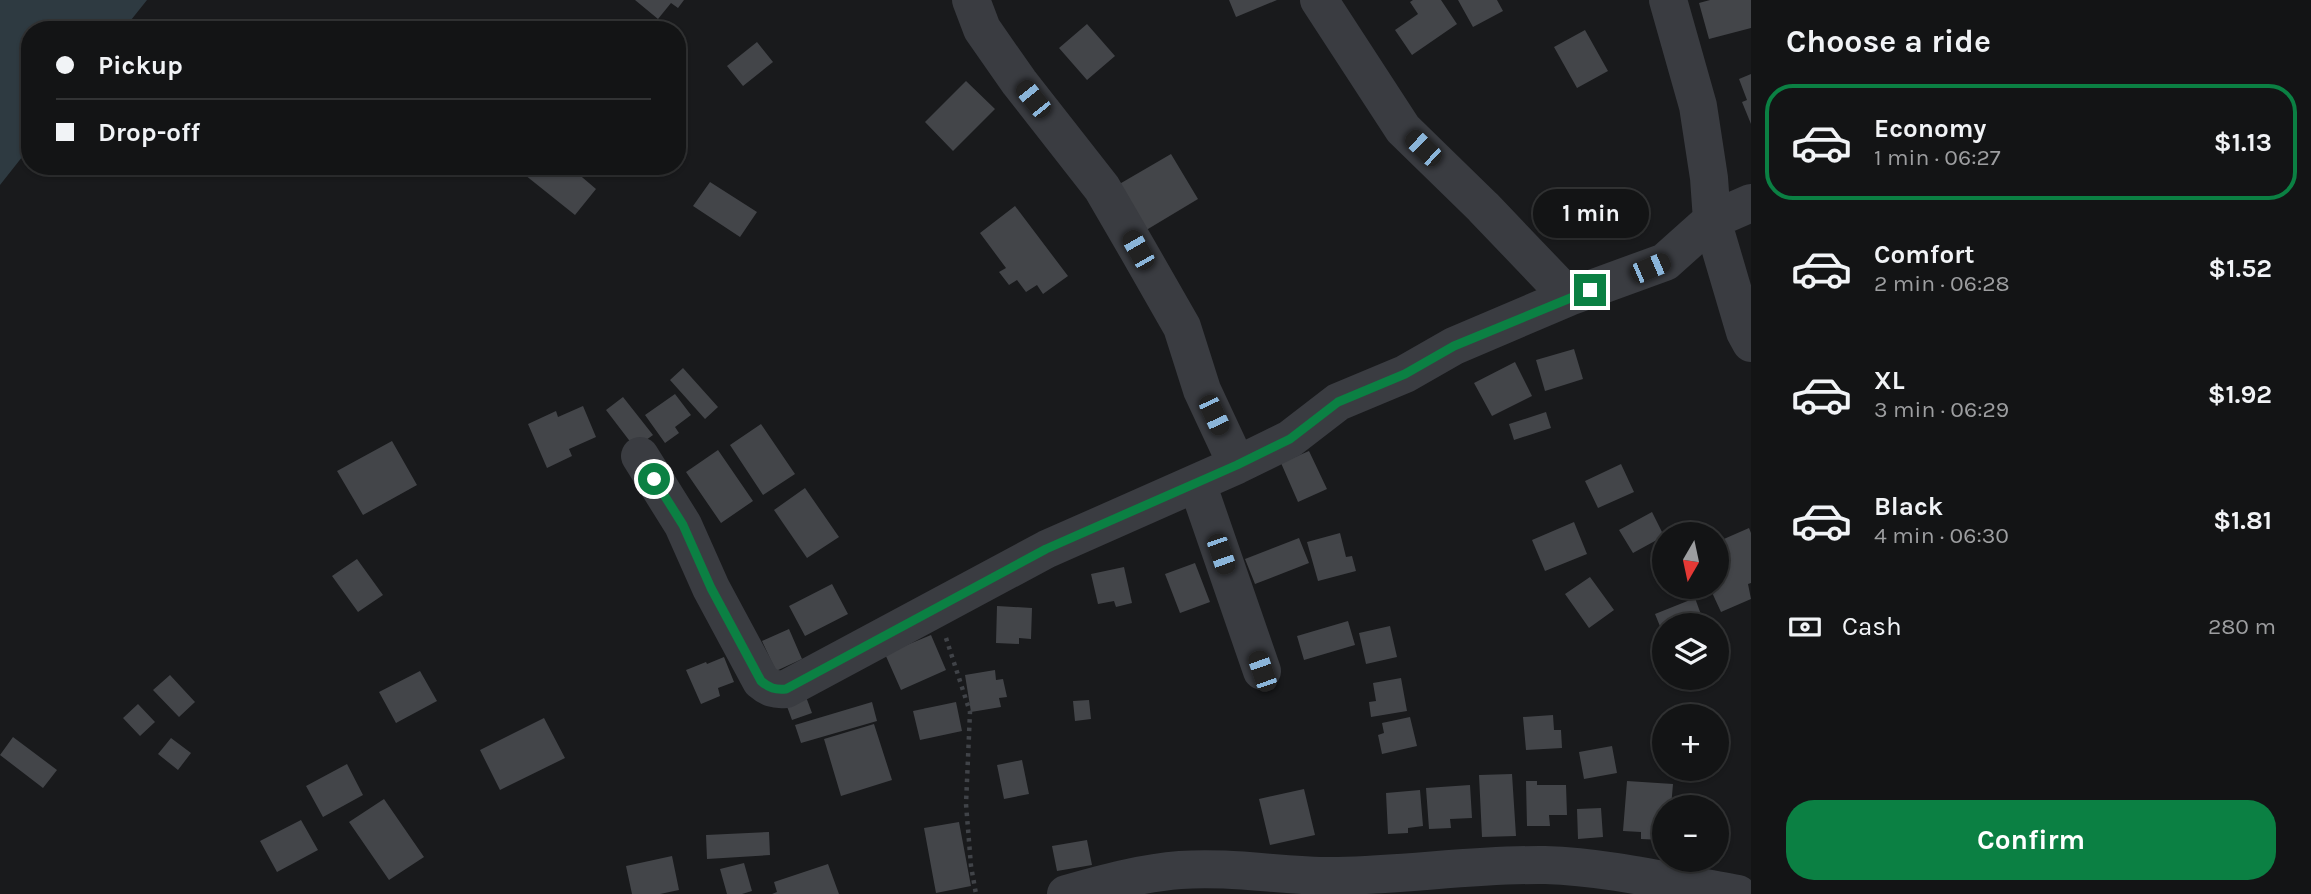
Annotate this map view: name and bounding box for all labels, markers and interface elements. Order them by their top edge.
text: Choose a ride [1786,23,1991,60]
text: Pickup [98,50,183,81]
car [1012,76,1055,122]
icon: car [1790,111,1853,174]
text: Economy [1874,113,1986,144]
text: Drop-off [98,117,200,148]
car [1401,126,1446,170]
text: $1.13 [2214,127,2272,158]
text: 1 min · 06:27 [1874,144,2001,171]
callout: 1 min [1532,188,1648,238]
text: 1 min [1562,200,1620,227]
car [1119,227,1158,273]
icon: car [1790,237,1853,300]
text: Comfort [1874,239,1975,270]
car [1627,250,1674,286]
text: $1.52 [2208,253,2272,284]
text: 2 min · 06:28 [1874,270,2010,297]
route end [1574,274,1606,306]
icon: car [1790,363,1853,426]
text: XL [1874,365,1905,396]
text: $1.92 [2208,379,2272,410]
car [1196,392,1233,438]
text: 3 min · 06:29 [1874,396,2009,423]
route start [638,463,670,495]
icon: car [1790,489,1853,552]
text: Black [1874,491,1943,522]
text: $1.81 [2213,505,2272,536]
north arrow [1652,522,1729,598]
map controls [1652,522,1729,872]
text: 4 min · 06:30 [1874,522,2009,549]
car [1205,531,1238,577]
icon: cash [1786,608,1824,646]
text: Cash [1842,611,1902,642]
button: layers [1652,613,1729,690]
text: 280 m [2208,613,2276,640]
car [1246,648,1279,694]
button: + [1652,704,1729,781]
button: − [1652,795,1729,872]
button: Confirm [1786,800,2276,880]

